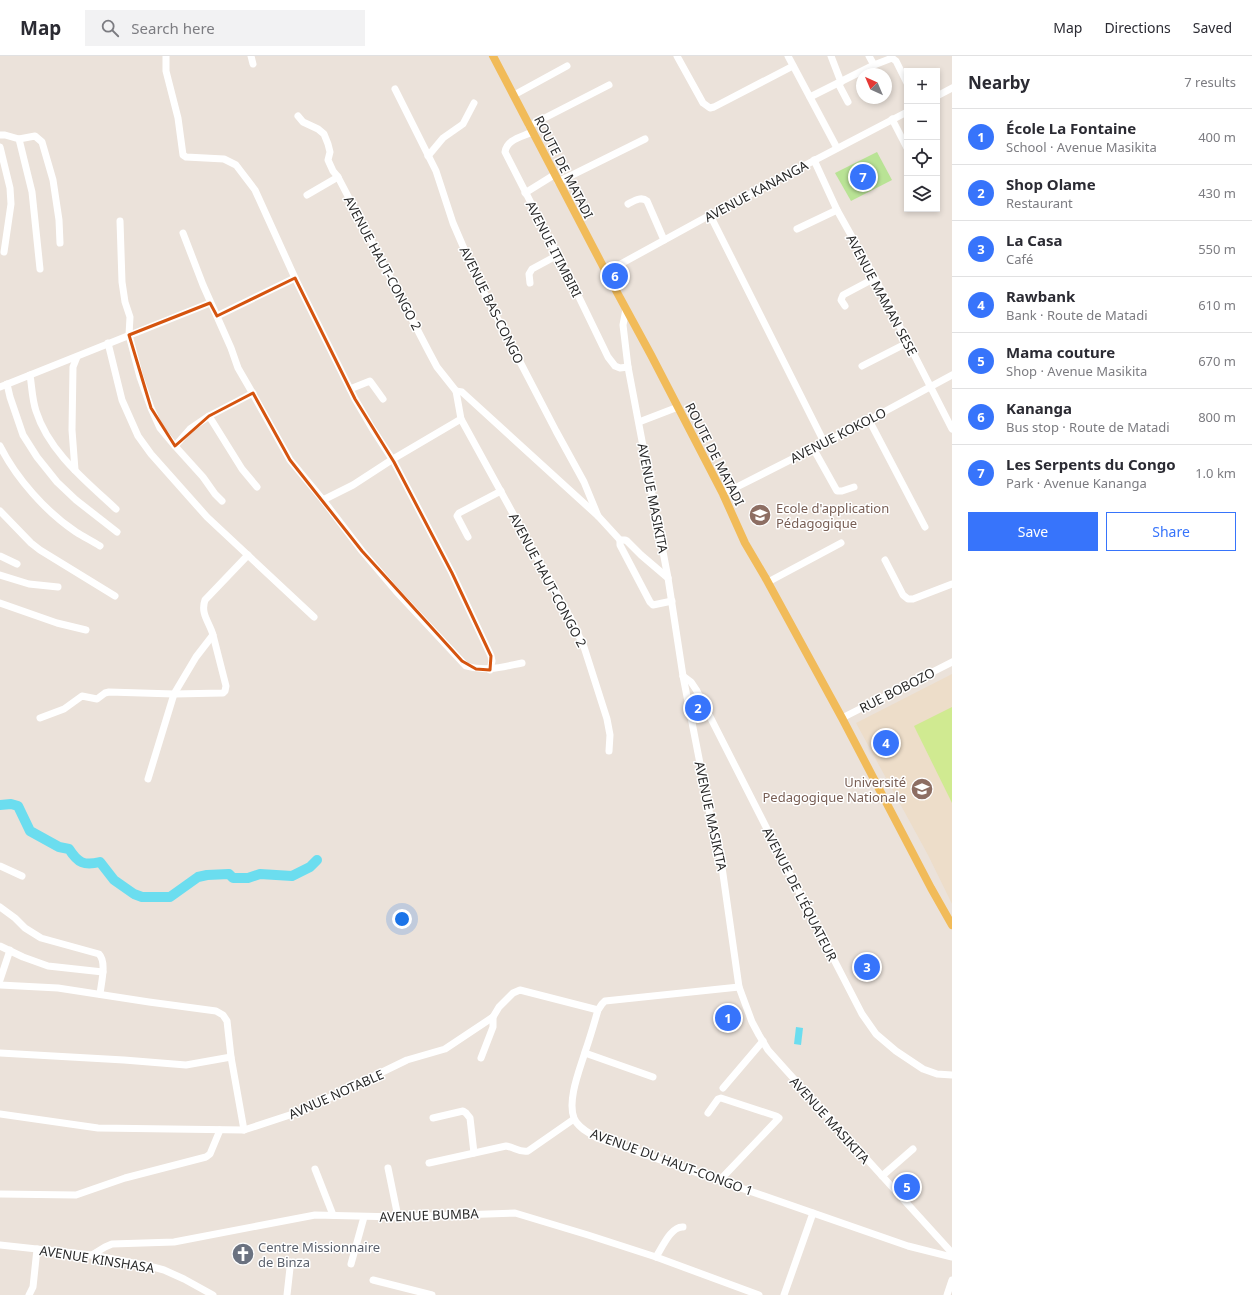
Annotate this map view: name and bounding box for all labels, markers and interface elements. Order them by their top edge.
search box [85,10,365,46]
text: Map [20,15,61,41]
icon: search [99,17,121,39]
text: Search here [131,18,215,38]
text: Map [1053,18,1082,37]
text: Directions [1104,18,1171,37]
text: Saved [1193,18,1232,37]
north arrow [856,68,892,104]
map controls [904,68,940,212]
button: + [904,68,940,104]
text: Nearby [968,71,1030,94]
text: 7 results [1184,73,1236,91]
button: − [904,104,940,140]
street label: ROUTE DE MATADI [530,112,598,222]
text: École La Fontaine [1006,118,1136,138]
text: 1 [977,128,985,146]
text: 400 m [1198,128,1236,146]
text: School · Avenue Masikita [1006,138,1157,156]
button: locate [904,140,940,176]
street label: AVENUE KANANGA [701,156,812,226]
pin: 7 [850,162,876,192]
text: Shop Olame [1006,174,1096,194]
button: layers [904,176,940,212]
text: 2 [977,184,985,202]
text: 430 m [1198,184,1236,202]
street label: AVENUE HAUT-CONGO 2 [340,193,426,333]
text: Restaurant [1006,194,1073,212]
street label: AVENUE ITIMBIRI [522,198,586,300]
text: La Casa [1006,230,1062,250]
street label: AVENUE MAMAN SESE [842,231,922,359]
text: 3 [977,240,985,258]
text: 550 m [1198,240,1236,258]
street label: AVENUE BAS-CONGO [456,243,528,367]
text: Café [1006,250,1033,268]
pin: 6 [602,261,628,291]
text: Rawbank [1006,286,1075,306]
text: 4 [977,296,985,314]
text: 610 m [1198,296,1236,314]
text: Bank · Route de Matadi [1006,306,1147,324]
text: Mama couture [1006,342,1115,362]
text: 5 [977,352,985,370]
text: 670 m [1198,352,1236,370]
text: Shop · Avenue Masikita [1006,362,1147,380]
text: Kananga [1006,398,1072,418]
street label: ROUTE DE MATADI [681,399,749,509]
street label: AVENUE KOKOLO [787,403,889,467]
text: 6 [977,408,985,426]
text: 800 m [1198,408,1236,426]
text: Bus stop · Route de Matadi [1006,418,1170,436]
street label: AVENUE MASIKITA [634,442,673,555]
text: Les Serpents du Congo [1006,454,1176,474]
text: 7 [977,464,985,482]
text: 1.0 km [1195,464,1236,482]
text: Park · Avenue Kananga [1006,474,1147,492]
place label: Ecole d'application Pédagogique [776,499,889,532]
school or university icon: Ecole d'application Pédagogique [747,502,773,528]
street label: AVENUE HAUT-CONGO 2 [505,510,591,650]
button: Save [968,512,1098,551]
button: Share [1106,512,1236,551]
street label: RUE BOBOZO [856,663,938,717]
pin: 2 [685,693,711,723]
pin: 4 [873,728,899,758]
street label: AVENUE MASIKITA [691,760,732,873]
place label: Université Pedagogique Nationale [762,773,906,806]
school or university icon: Université Pedagogique Nationale [909,776,935,802]
street label: AVENUE DE L'ÉQUATEUR [758,824,842,964]
your location [392,909,412,929]
pin: 3 [854,952,880,982]
pin: 1 [715,1003,741,1033]
street label: AVNUE NOTABLE [286,1065,386,1123]
street label: AVENUE MASIKITA [786,1073,874,1168]
street label: AVENUE DU HAUT-CONGO 1 [588,1124,756,1200]
pin: 5 [894,1172,920,1202]
street label: AVENUE BUMBA [379,1204,480,1226]
place label: Centre Missionnaire de Binza [258,1238,380,1271]
street label: AVENUE KINSHASA [38,1241,156,1277]
church icon: Centre Missionnaire de Binza [230,1241,256,1267]

